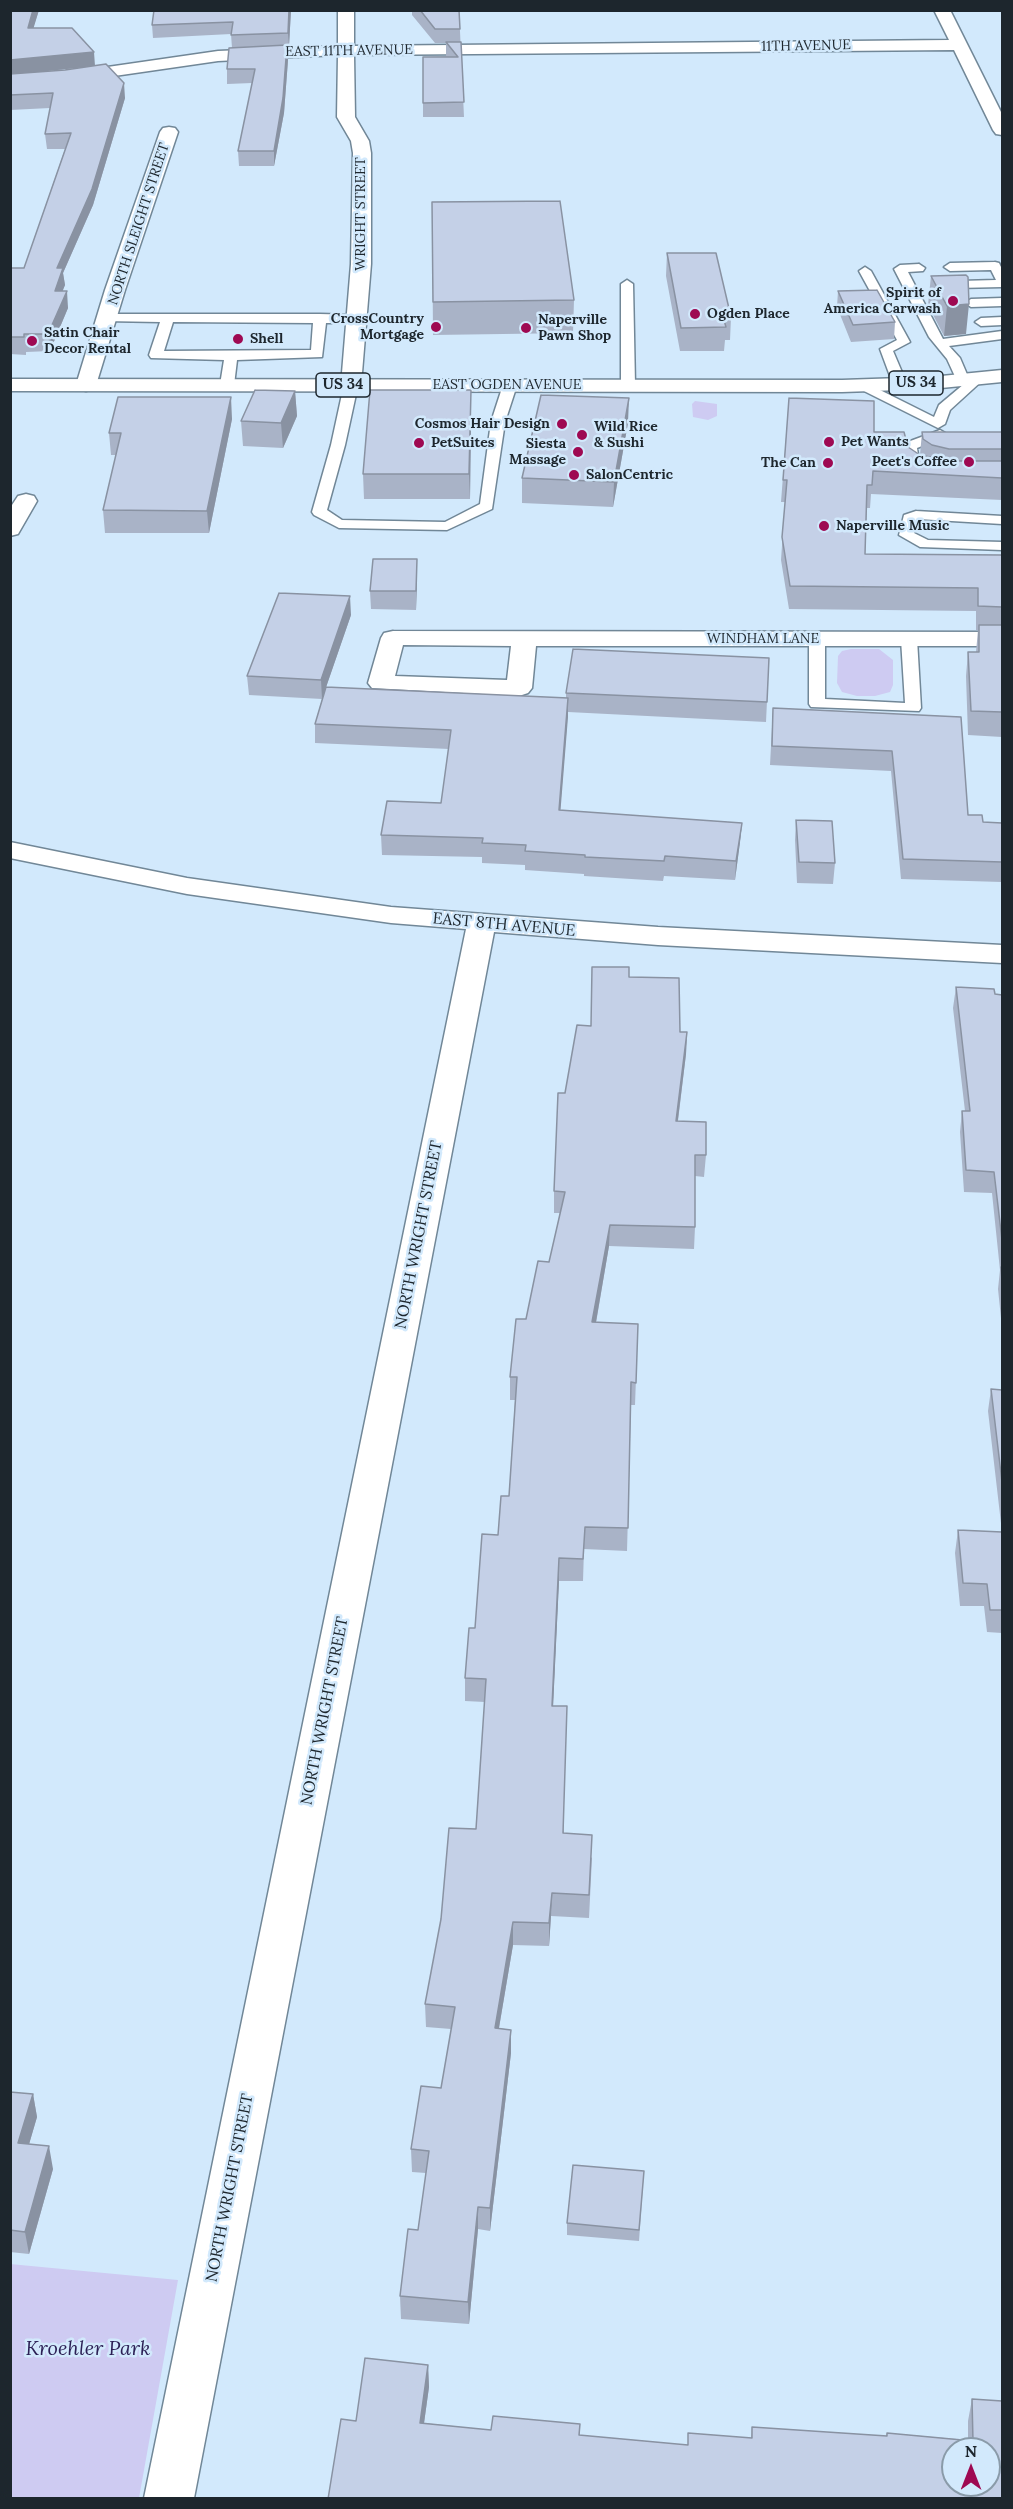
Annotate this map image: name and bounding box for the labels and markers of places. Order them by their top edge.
place label: Spirit of America Carwash [824,285,941,318]
marker: Spirit of America Carwash [946,294,960,308]
place label: Ogden Place [707,306,790,322]
marker: Ogden Place [688,307,702,321]
place label: CrossCountry Mortgage [331,311,424,344]
place label: Naperville Pawn Shop [538,312,611,344]
marker: CrossCountry Mortgage [429,320,443,334]
marker: Naperville Pawn Shop [519,321,533,335]
place label: Satin Chair Decor Rental [44,325,131,358]
place label: Shell [250,331,283,347]
marker: Shell [231,332,245,346]
marker: Satin Chair Decor Rental [25,334,39,348]
place label: Cosmos Hair Design [415,416,550,432]
marker: Cosmos Hair Design [555,417,569,431]
place label: Wild Rice & Sushi [594,419,658,452]
marker: Wild Rice & Sushi [575,428,589,442]
place label: Pet Wants [841,434,909,450]
place label: PetSuites [431,435,495,451]
marker: Pet Wants [822,435,836,449]
marker: PetSuites [412,436,426,450]
place label: Siesta Massage [509,436,566,468]
marker: Siesta Massage [571,445,585,459]
place label: Peet's Coffee [872,454,957,470]
place label: The Can [761,455,816,471]
marker: Peet's Coffee [962,455,976,469]
marker: The Can [821,456,835,470]
place label: SalonCentric [586,467,673,483]
marker: SalonCentric [567,468,581,482]
place label: Naperville Music [836,518,949,534]
marker: Naperville Music [817,519,831,533]

